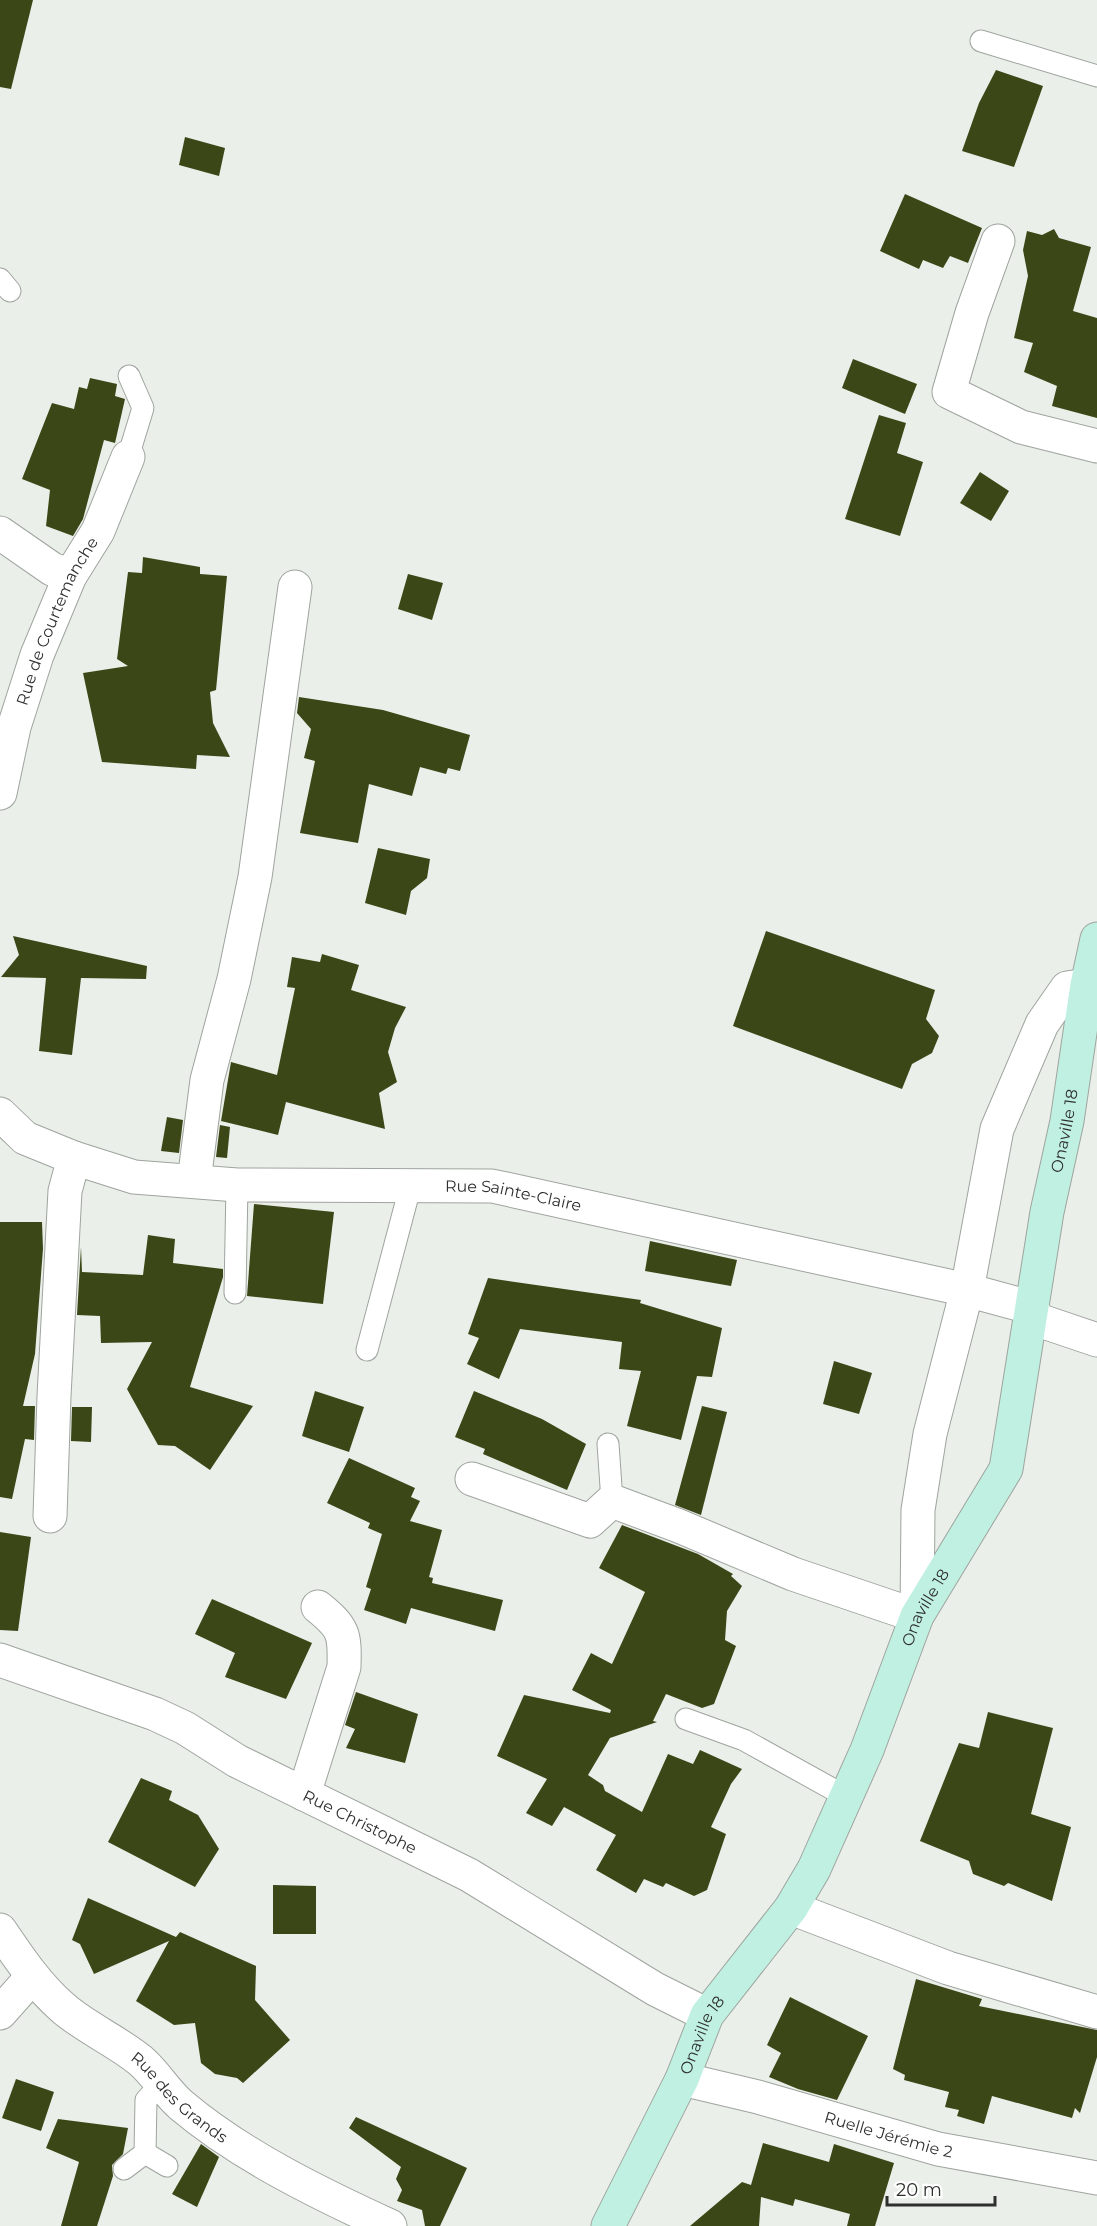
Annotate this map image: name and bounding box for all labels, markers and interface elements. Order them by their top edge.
street label: Rue de Courtemanche [13,534,102,708]
street label: Onaville 18 [1047,1088,1082,1175]
street label: Rue Sainte-Claire [445,1177,583,1215]
street label: Onaville 18 [898,1565,953,1649]
street label: Rue Christophe [300,1786,420,1858]
street label: Onaville 18 [676,1992,729,2077]
street label: Rue des Grands [127,2048,231,2147]
street label: Ruelle Jérémie 2 [822,2108,954,2161]
scale bar [887,2169,995,2207]
text: 20 m [896,2179,942,2201]

